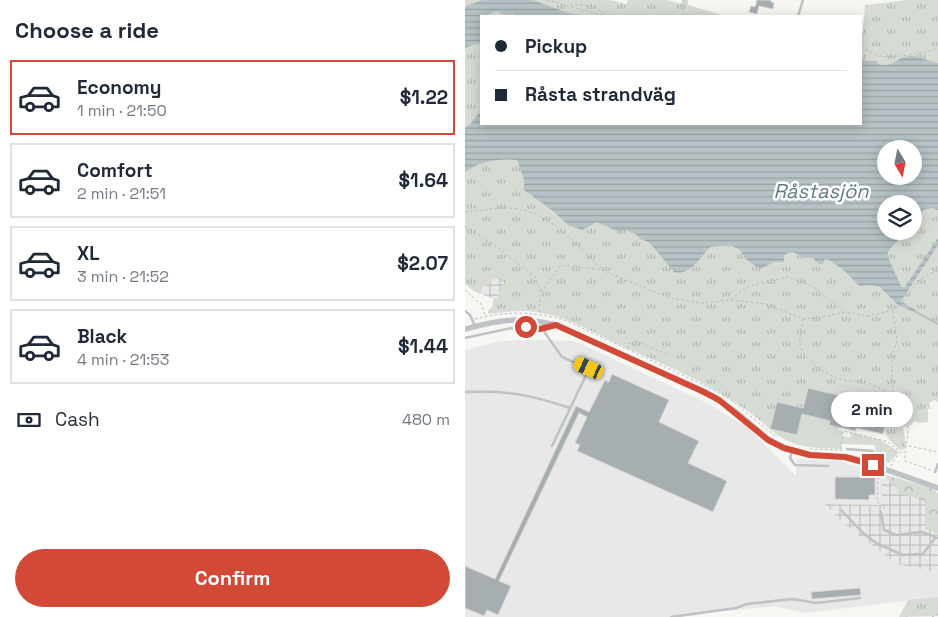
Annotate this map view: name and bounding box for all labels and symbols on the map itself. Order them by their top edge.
north arrow [877,140,923,185]
water label: Råstasjön [773,178,869,204]
route start [515,316,537,338]
car [572,355,605,381]
callout: 2 min [832,392,914,428]
route end [862,454,884,476]

